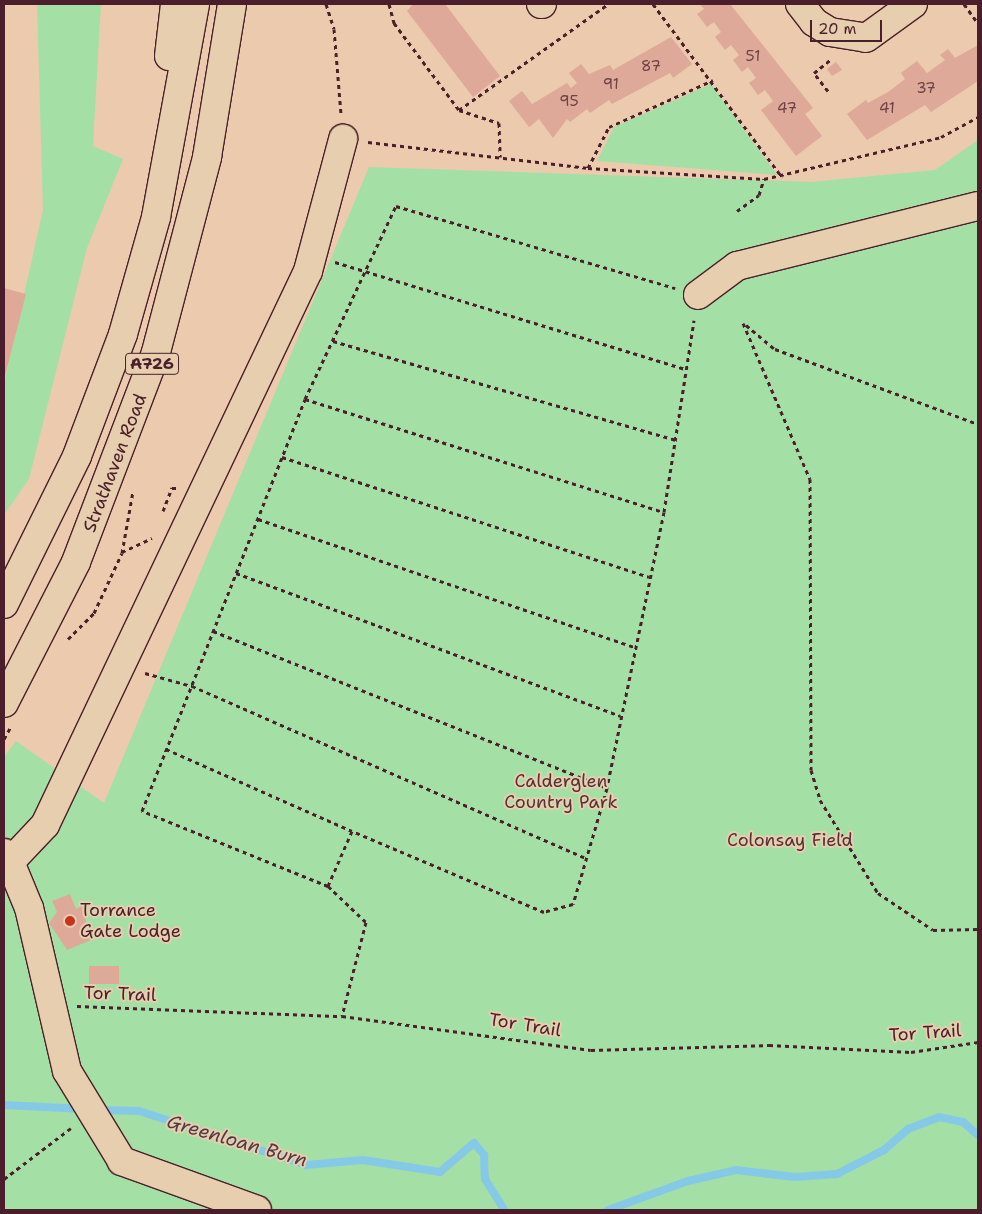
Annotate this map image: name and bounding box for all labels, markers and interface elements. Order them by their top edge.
scale bar [812,10,884,42]
text: 20 m [818,19,857,39]
house number: 51 [746,48,760,66]
house number: 87 [641,58,661,76]
house number: 91 [603,76,619,94]
house number: 37 [916,80,936,98]
house number: 95 [559,93,579,111]
house number: 47 [777,100,797,118]
house number: 41 [879,100,895,118]
road number: A726 [124,350,180,378]
street label: Strathaven Road [79,391,151,535]
park label: Calderglen Country Park [504,771,618,814]
park label: Colonsay Field [727,829,853,851]
place label: Torrance Gate Lodge [80,900,181,942]
marker: Torrance Gate Lodge [64,915,76,927]
street label: Tor Trail [83,982,157,1006]
street label: Tor Trail [487,1009,563,1041]
street label: Tor Trail [888,1020,962,1046]
water label: Greenloan Burn [164,1110,310,1172]

